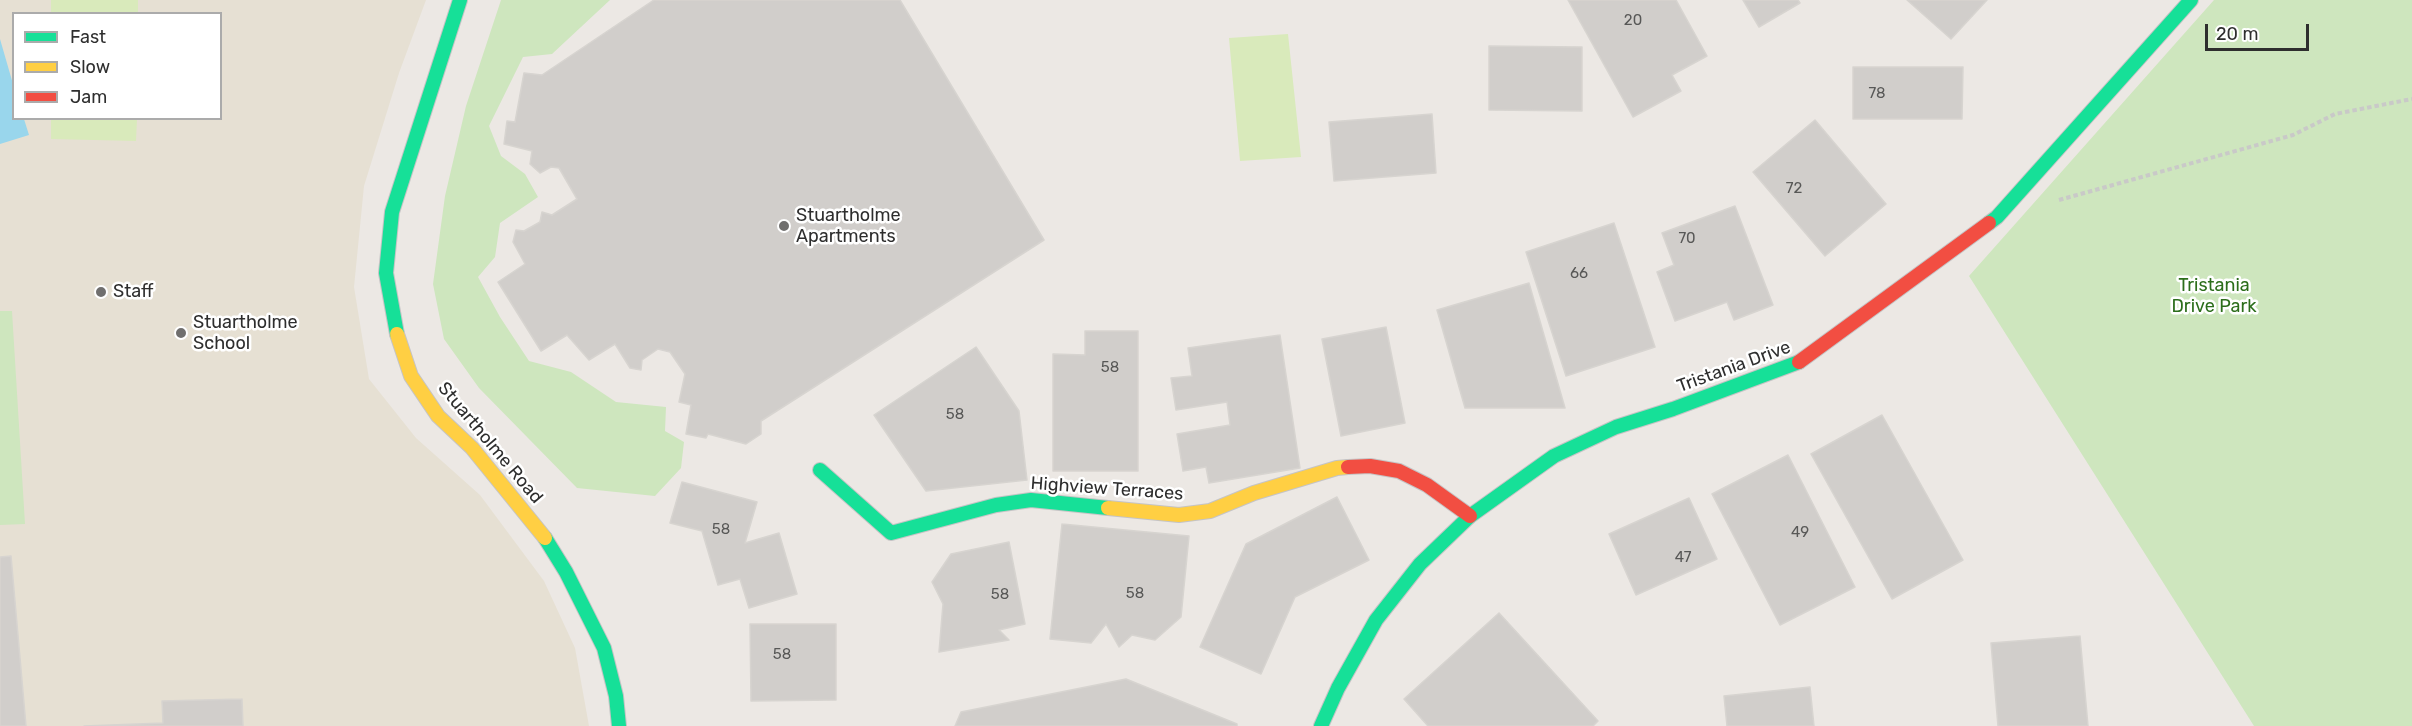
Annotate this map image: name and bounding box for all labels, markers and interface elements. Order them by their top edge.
legend [12,12,222,120]
house number: 20 [1624,12,1642,30]
scale bar [2208,12,2312,50]
text: 20 m [2216,23,2258,45]
text: Fast [70,26,106,48]
text: Slow [70,56,110,78]
house number: 78 [1868,85,1886,103]
text: Jam [70,86,107,108]
house number: 72 [1786,180,1802,198]
place label: Stuartholme Apartments [796,205,901,248]
marker: Stuartholme Apartments [777,219,791,233]
house number: 70 [1678,230,1696,248]
house number: 66 [1570,265,1588,283]
park label: Tristania Drive Park [2171,275,2257,318]
place label: Staff [113,281,154,303]
marker: Staff [94,285,108,299]
place label: Stuartholme School [193,312,298,354]
marker: Stuartholme School [174,326,188,340]
street label: Tristania Drive [1674,336,1794,398]
house number: 58 [1101,359,1119,377]
street label: Stuartholme Road [433,378,547,508]
house number: 58 [946,406,964,424]
street label: Highview Terraces [1030,473,1184,505]
house number: 58 [712,521,730,539]
house number: 49 [1791,524,1809,542]
house number: 47 [1675,549,1691,567]
house number: 58 [1126,585,1144,603]
house number: 58 [991,586,1009,604]
house number: 58 [773,646,791,664]

